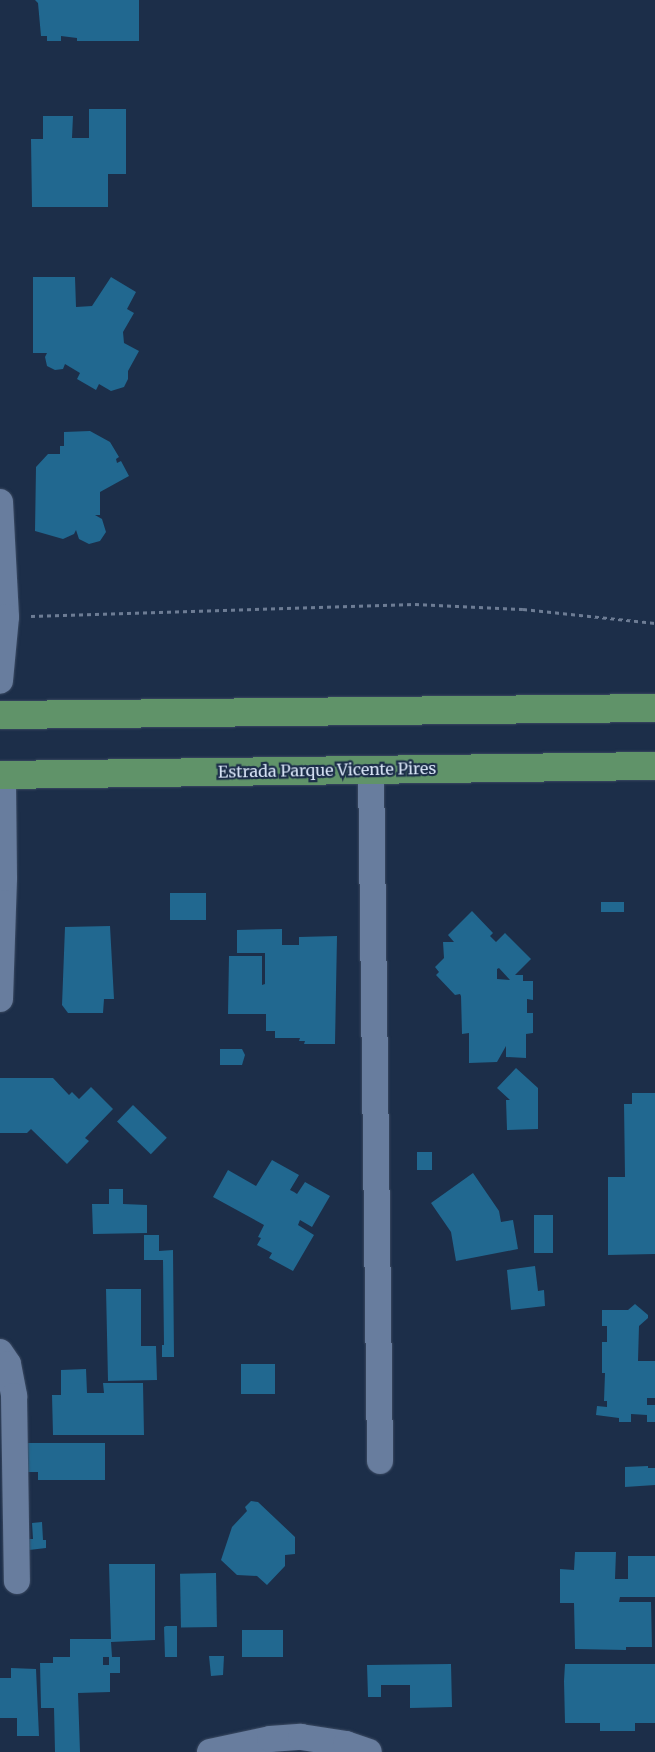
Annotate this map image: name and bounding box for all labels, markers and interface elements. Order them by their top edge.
street label: Estrada Parque Vicente Pires [218,758,436,782]

